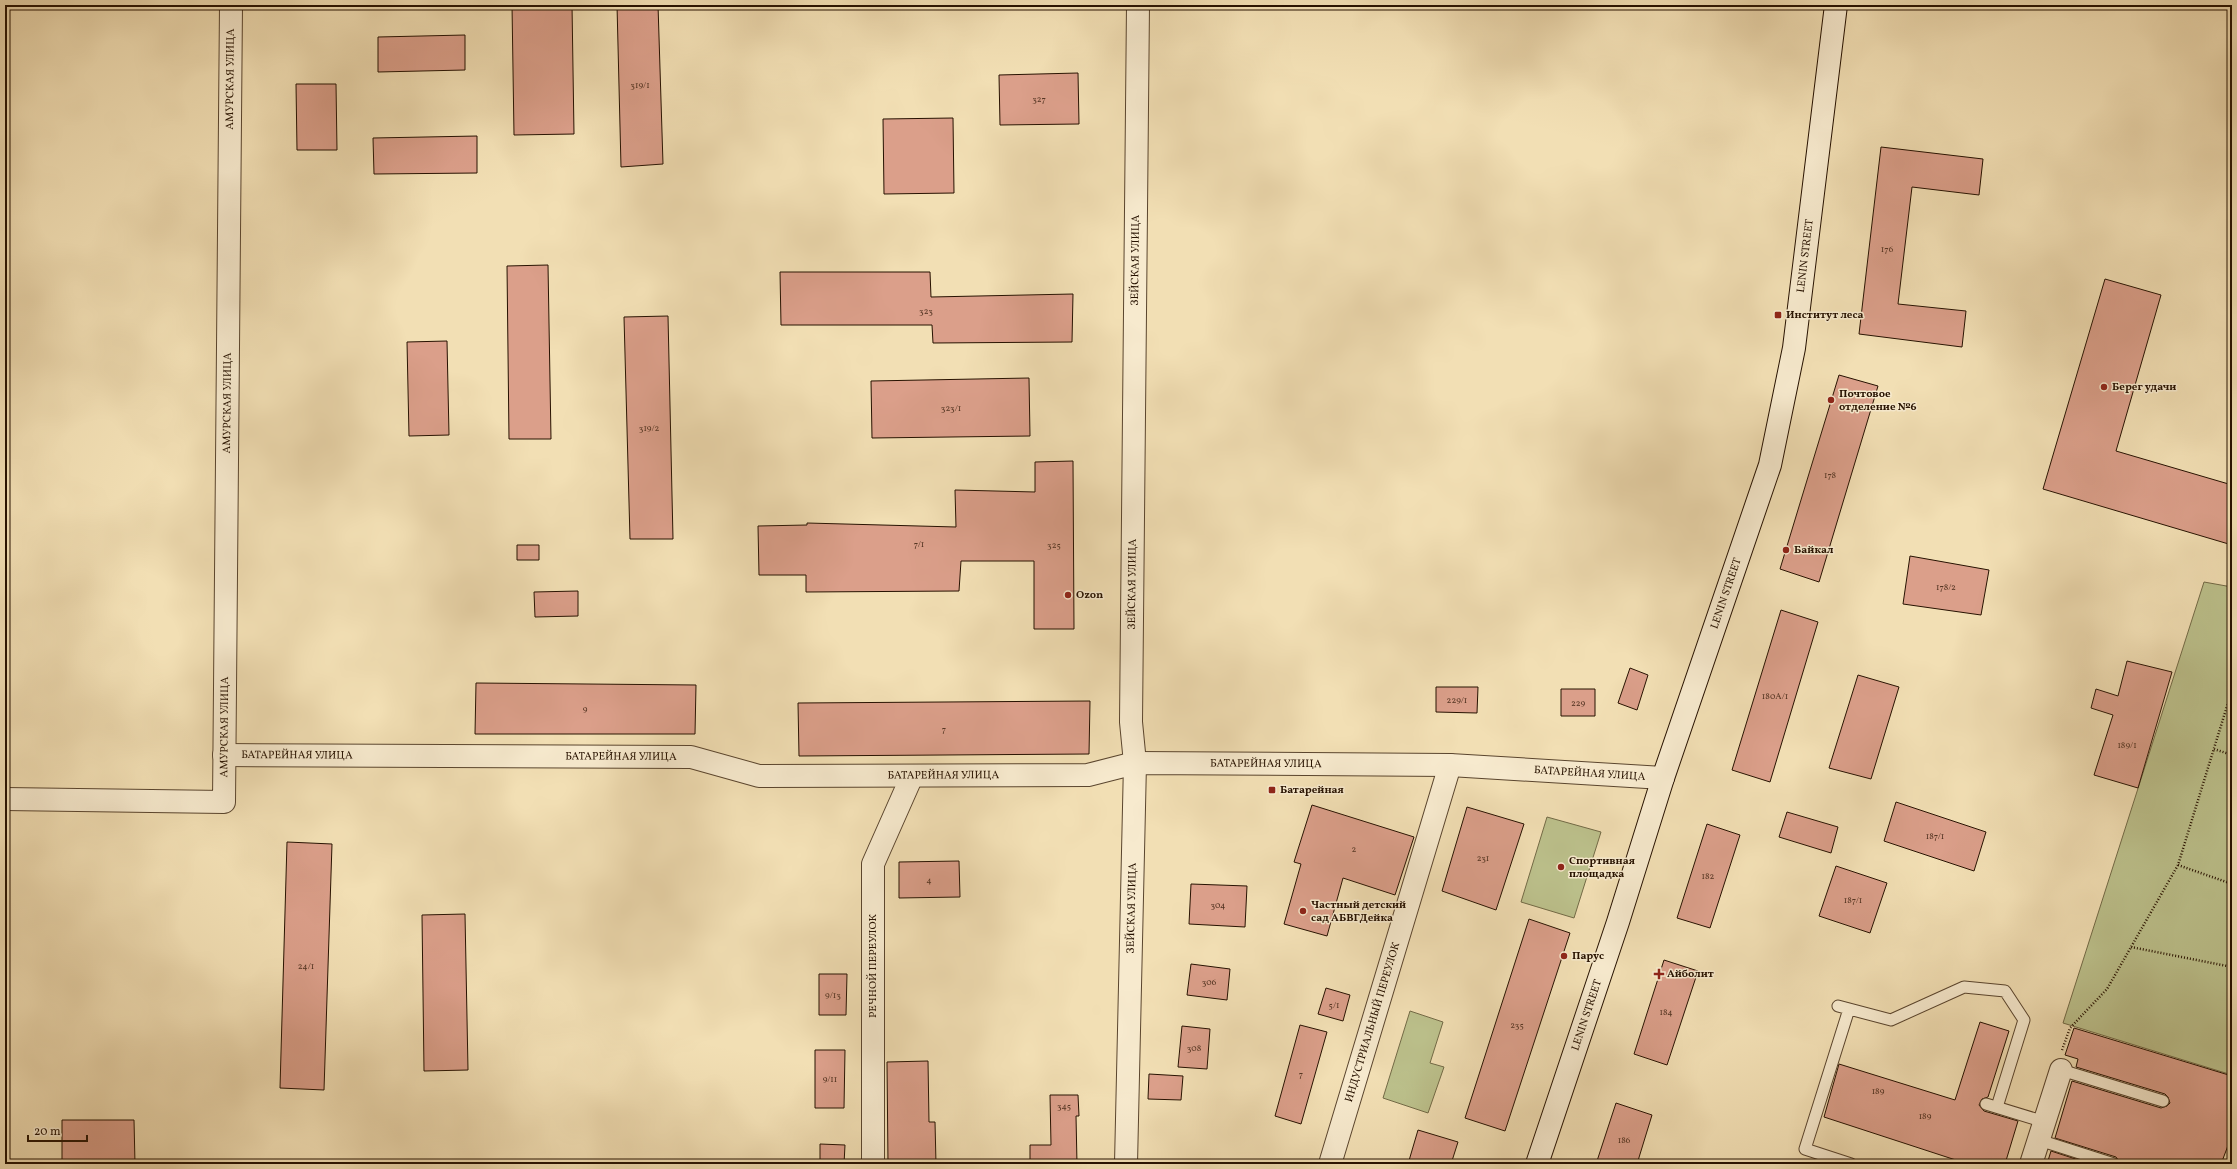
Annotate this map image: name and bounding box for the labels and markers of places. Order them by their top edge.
place label: Институт леса [1786,308,1864,323]
marker: Институт леса [1773,310,1783,320]
place label: Берег удачи [2112,380,2176,395]
marker: Берег удачи [2099,382,2109,392]
place label: Почтовое отделение №6 [1839,387,1917,415]
marker: Почтовое отделение №6 [1826,395,1836,405]
place label: Байкал [1794,543,1834,558]
marker: Байкал [1781,545,1791,555]
place label: Ozon [1076,588,1103,603]
marker: Ozon [1063,590,1073,600]
place label: Батарейная [1280,783,1344,798]
marker: Батарейная [1267,785,1277,795]
place label: Спортивная площадка [1569,854,1635,882]
marker: Спортивная площадка [1556,862,1566,872]
place label: Частный детский сад АБВГДейка [1311,898,1406,926]
marker: Частный детский сад АБВГДейка [1298,906,1308,916]
place label: Парус [1572,949,1604,964]
marker: Парус [1559,951,1569,961]
place label: Айболит [1667,967,1714,982]
marker: Айболит [1654,969,1664,979]

